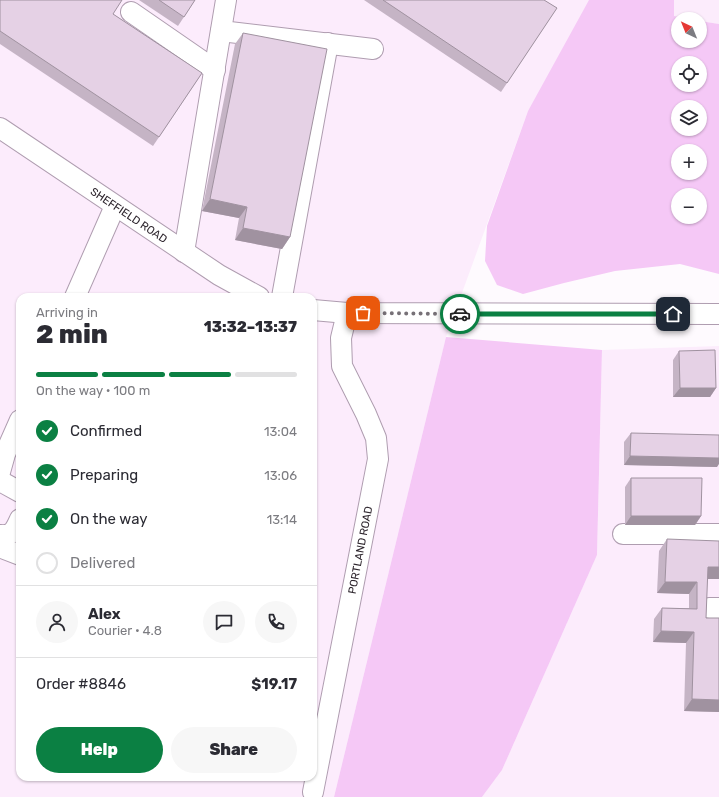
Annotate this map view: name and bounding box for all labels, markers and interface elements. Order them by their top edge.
north arrow [671,12,707,48]
map controls [671,12,707,224]
button: locate [671,56,707,92]
button: layers [671,100,707,136]
button: + [671,144,707,180]
street label: SHEFFIELD ROAD [88,185,170,246]
button: − [671,188,707,224]
courier [440,294,480,334]
pin [346,296,380,330]
pin [656,297,690,331]
icon: bag [352,302,374,324]
icon: car [449,303,471,325]
icon: home [662,303,684,325]
text: Arriving in [36,305,98,320]
text: 13:32–13:37 [204,318,297,336]
text: 2 min [36,319,108,350]
text: On the way · 100 m [36,383,150,398]
icon: check [36,420,58,442]
text: Confirmed [70,422,142,440]
text: 13:04 [264,424,297,439]
icon: check [36,464,58,486]
text: Preparing [70,466,138,484]
text: 13:06 [264,468,297,483]
street label: PORTLAND ROAD [346,505,375,595]
icon: check [36,508,58,530]
text: On the way [70,510,148,528]
text: 13:14 [267,512,297,527]
text: Delivered [70,554,135,572]
button: person [36,601,78,643]
button: chat [203,601,245,643]
button: phone [255,601,297,643]
text: Alex [88,605,121,623]
text: Courier · 4.8 [88,623,162,638]
text: Order #8846 [36,675,126,693]
text: $19.17 [251,675,297,693]
button: Help [36,727,163,773]
button: Share [171,727,297,773]

